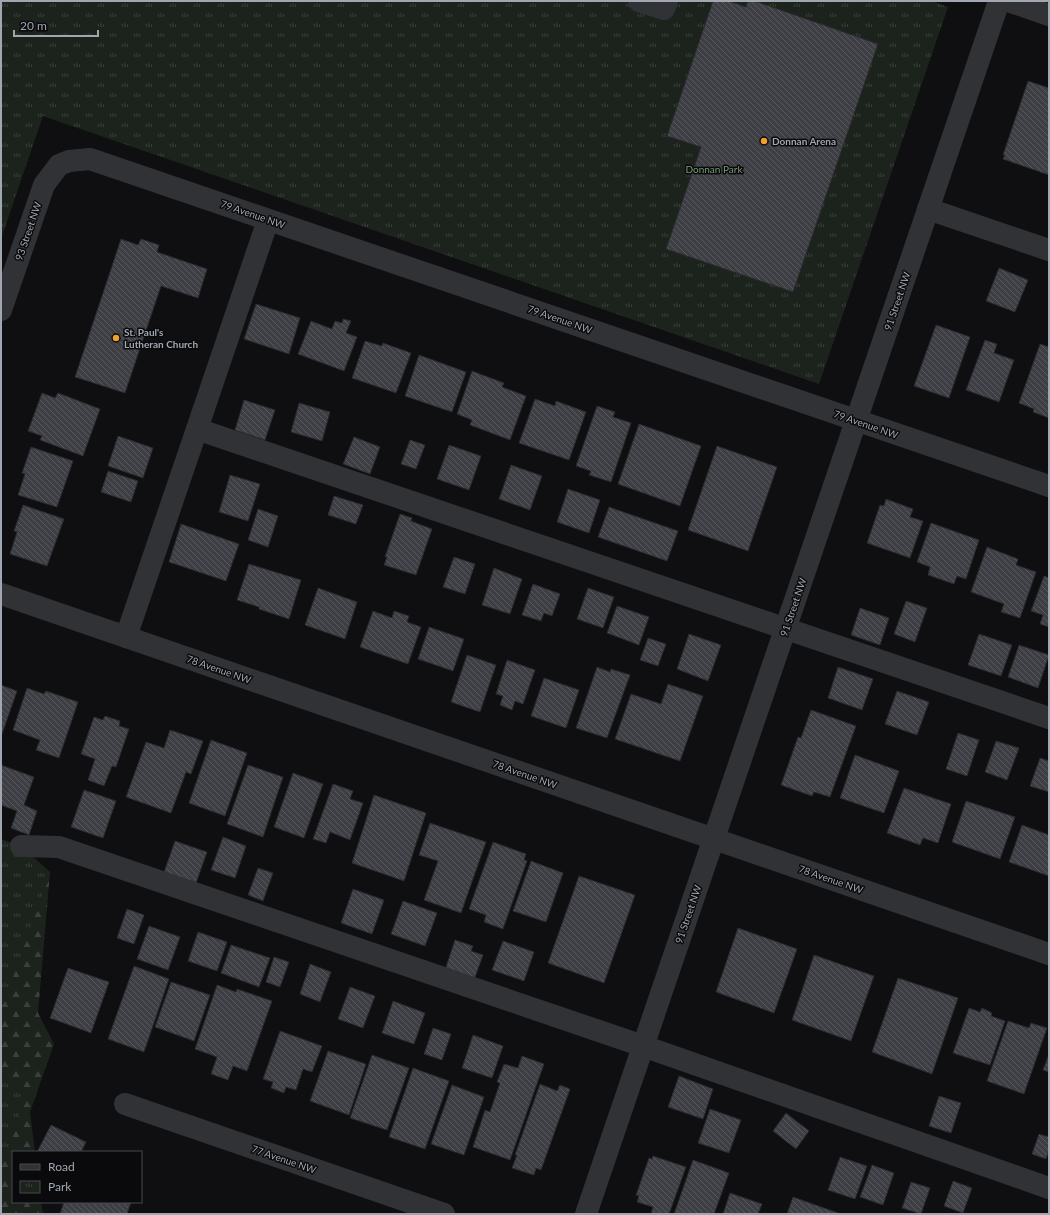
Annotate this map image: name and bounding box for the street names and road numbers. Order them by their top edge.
street label: 79 Avenue NW [219,197,287,231]
street label: 93 Street NW [12,200,44,262]
street label: 91 Street NW [881,270,913,332]
street label: 79 Avenue NW [526,302,594,336]
street label: 79 Avenue NW [832,407,900,441]
street label: 91 Street NW [777,576,809,638]
street label: 78 Avenue NW [185,652,253,686]
street label: 78 Avenue NW [491,757,559,791]
street label: 78 Avenue NW [797,862,865,896]
street label: 91 Street NW [672,883,704,945]
street label: 77 Avenue NW [250,1142,318,1176]

